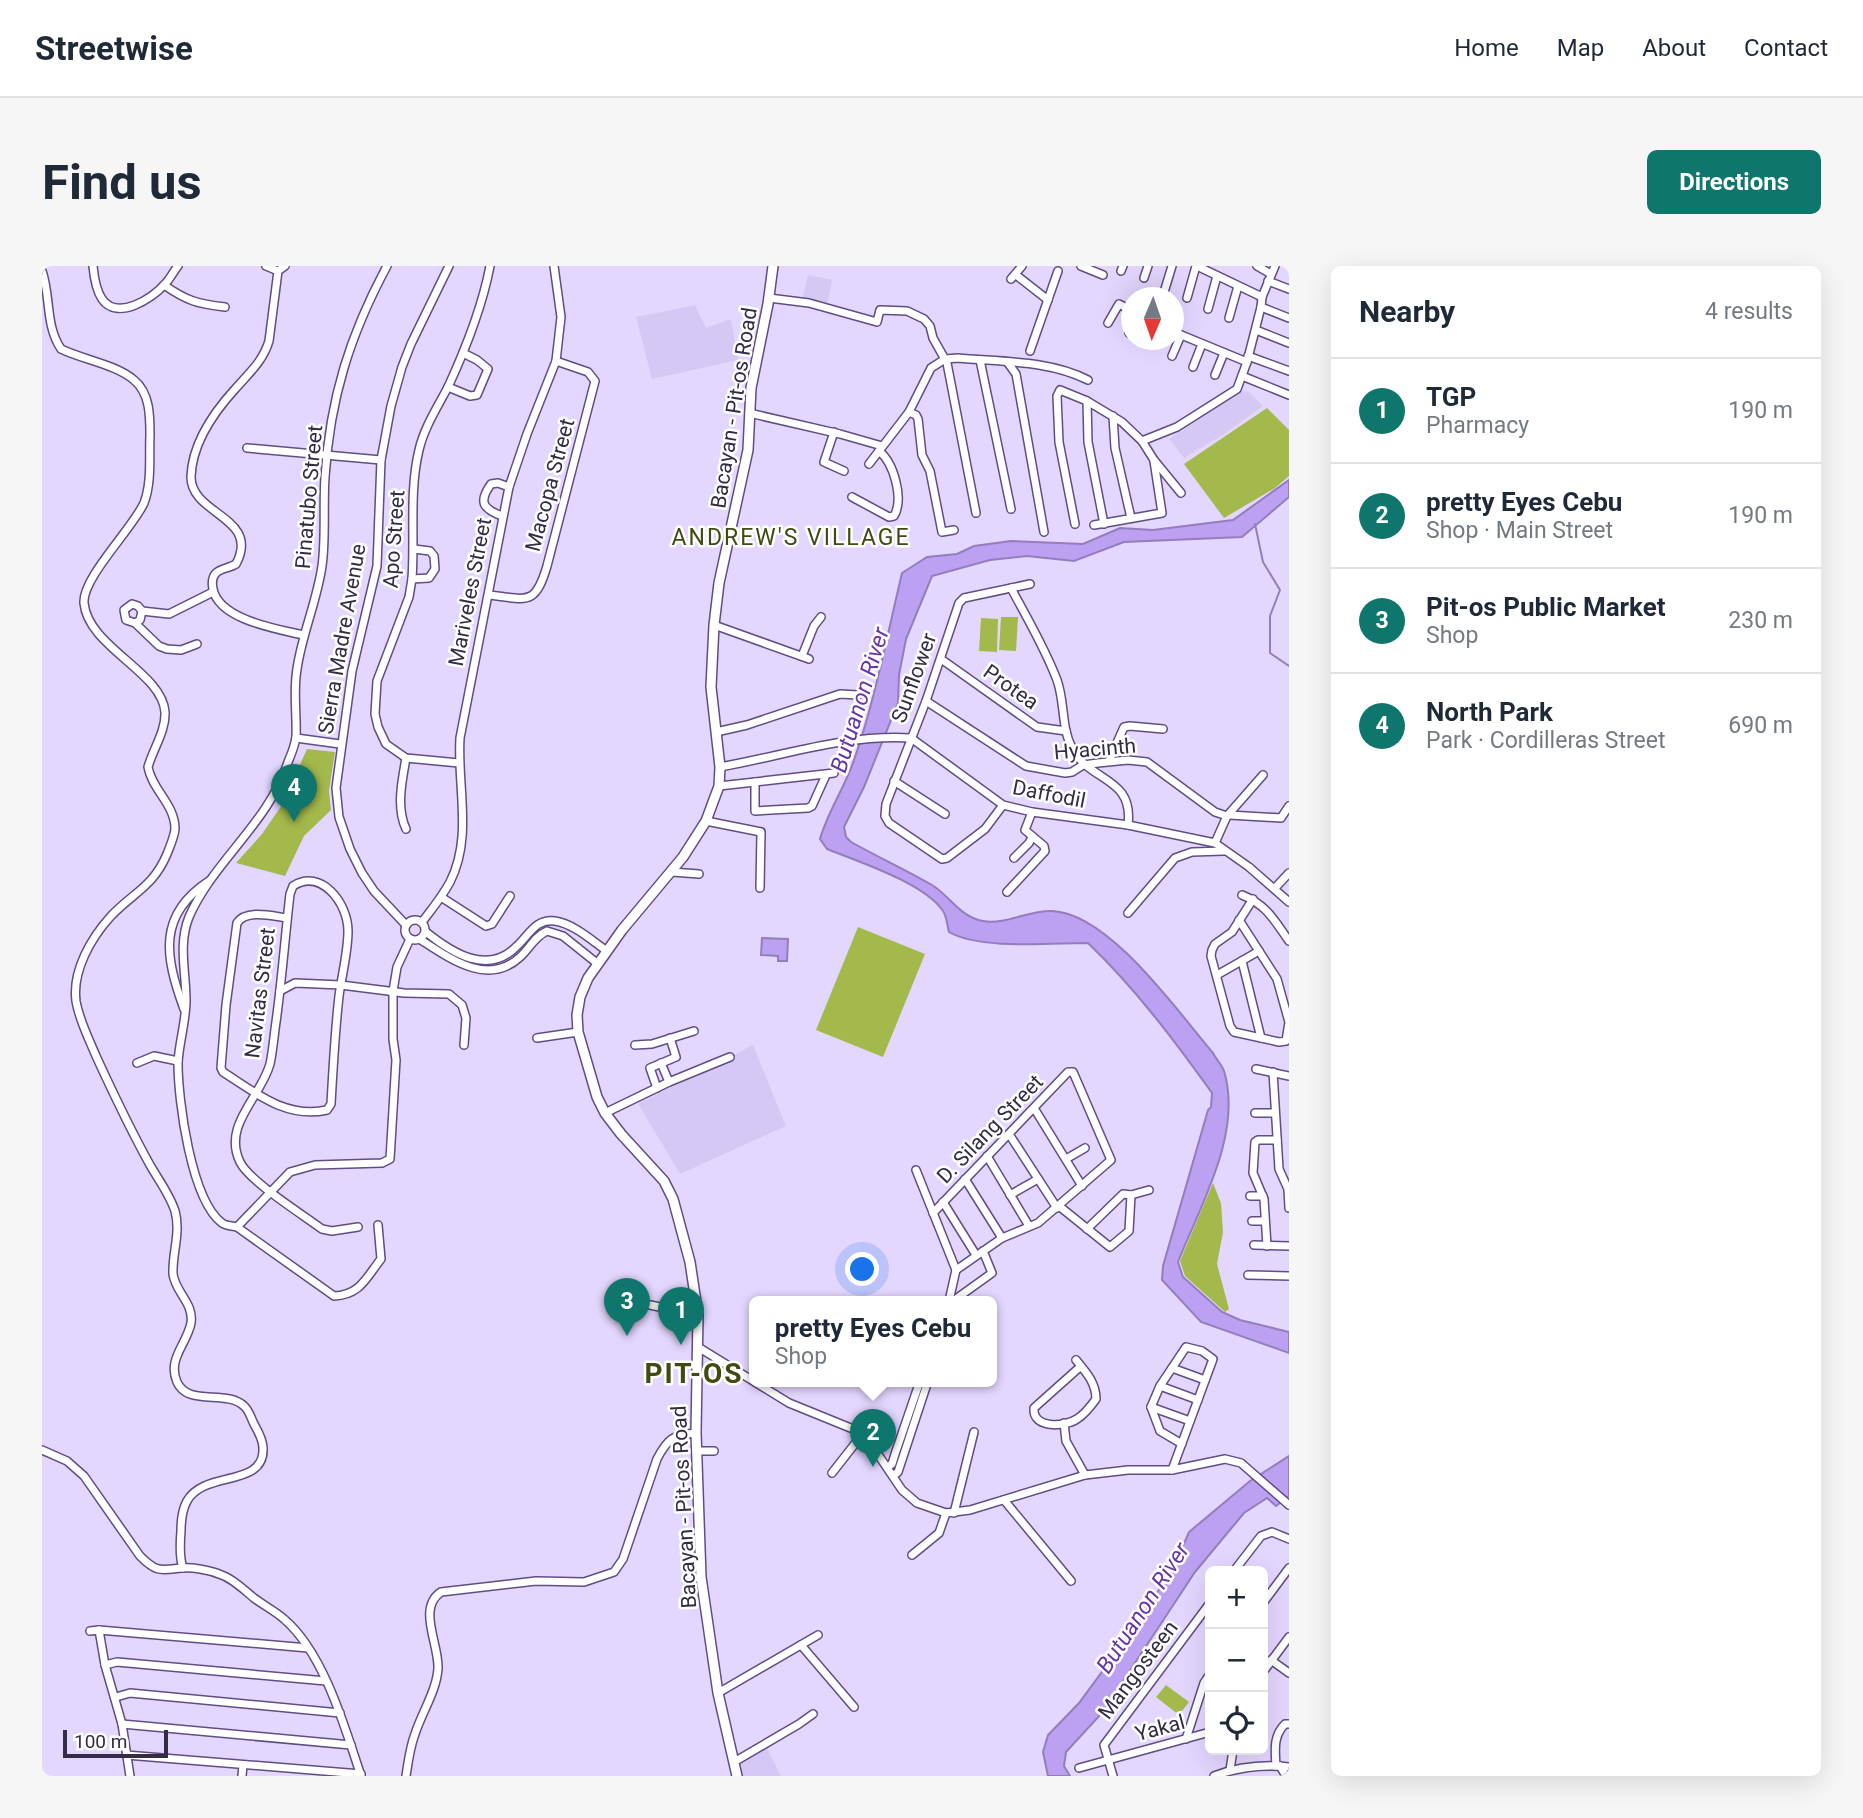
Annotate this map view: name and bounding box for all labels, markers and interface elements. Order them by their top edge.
text: Streetwise [35,29,193,68]
text: Home [1454,34,1519,62]
text: Map [1557,34,1604,62]
text: About [1642,34,1706,62]
text: Contact [1744,34,1828,62]
button: Directions [1647,150,1821,214]
text: Find us [42,154,202,211]
north arrow [1121,287,1184,350]
text: Nearby [1359,294,1455,329]
text: 4 results [1705,298,1793,325]
street label: Bacayan - Pit-os Road [706,306,762,510]
text: TGP [1426,382,1476,412]
text: 1 [1375,397,1389,424]
text: 190 m [1728,397,1793,424]
text: Pharmacy [1426,412,1529,439]
street label: Macopa Street [521,416,579,554]
street label: Pinatubo Street [291,424,327,570]
text: pretty Eyes Cebu [1426,487,1622,517]
street label: Apo Street [379,489,409,589]
text: 2 [1375,502,1389,529]
text: 190 m [1728,502,1793,529]
street label: Mariveles Street [444,516,496,668]
text: Shop · Main Street [1426,517,1613,544]
district label: ANDREW'S VILLAGE [671,524,911,551]
street label: Sierra Madre Avenue [313,542,371,736]
text: Pit-os Public Market [1426,592,1666,622]
text: 3 [1375,607,1389,634]
text: 230 m [1728,607,1793,634]
text: Shop [1426,622,1478,649]
water label: Butuanon River [825,623,895,776]
street label: Sunflower [887,630,941,726]
street label: Protea [979,660,1043,714]
text: North Park [1426,697,1553,727]
text: 4 [1375,712,1389,739]
text: 690 m [1728,712,1793,739]
text: Park · Cordilleras Street [1426,727,1666,754]
street label: Hyacinth [1053,733,1137,765]
pin: 4 [271,764,317,822]
street label: Daffodil [1010,775,1088,813]
street label: Navitas Street [240,926,280,1060]
street label: D. Silang Street [932,1070,1048,1188]
your location [845,1252,879,1286]
pin: 3 [604,1278,650,1336]
pin: 1 [658,1287,704,1345]
popup [749,1296,997,1387]
text: pretty Eyes Cebu [775,1313,971,1343]
text: Shop [775,1343,827,1370]
district label: PIT-OS [644,1357,744,1390]
street label: Bacayan - Pit-os Road [667,1405,701,1609]
pin: 2 [850,1409,896,1467]
water label: Butuanon River [1091,1536,1196,1678]
map controls [1205,1566,1268,1755]
button: + [1205,1566,1268,1629]
street label: Mangosteen [1093,1616,1183,1724]
button: − [1205,1629,1268,1692]
button: locate [1205,1692,1268,1755]
street label: Yakal [1133,1710,1187,1746]
scale bar [63,1727,168,1759]
text: 100 m [74,1730,127,1753]

